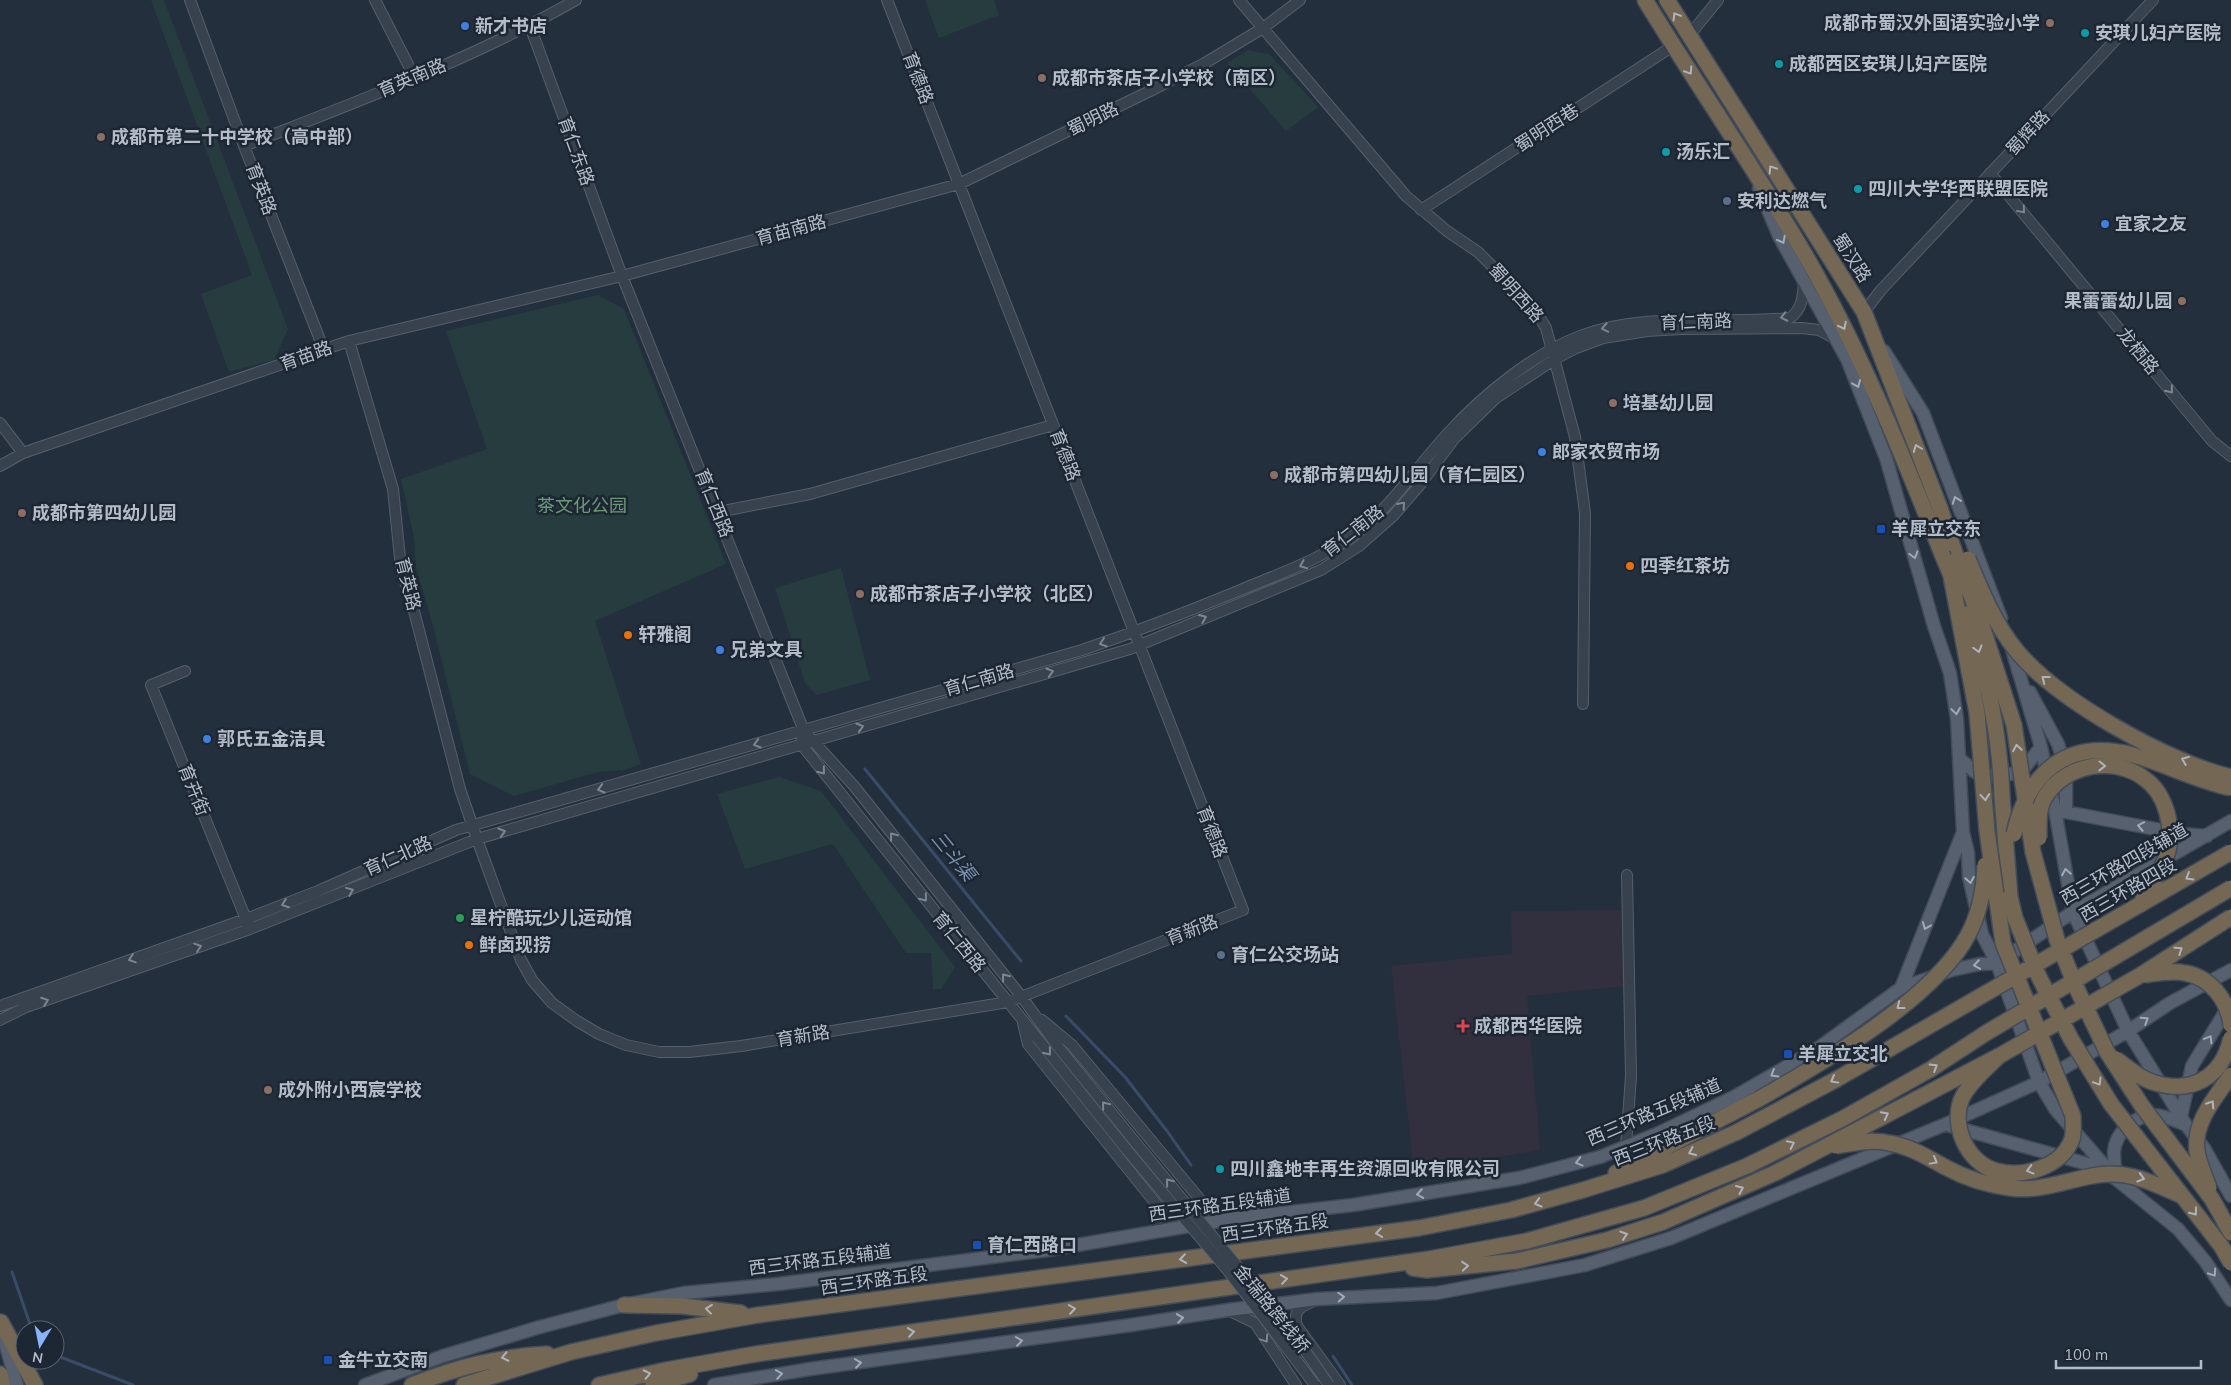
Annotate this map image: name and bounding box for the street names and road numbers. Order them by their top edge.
street label: 育德路 [898,48,939,107]
street label: 育英南路 [374,53,449,102]
street label: 蜀明路 [1063,96,1122,141]
street label: 蜀明西巷 [1510,98,1583,157]
street label: 蜀辉路 [2001,105,2054,160]
street label: 育仁东路 [553,113,600,189]
street label: 育英路 [241,159,282,218]
street label: 育苗南路 [753,209,829,250]
street label: 蜀汉路 [1828,229,1877,287]
street label: 蜀明西路 [1484,258,1549,327]
street label: 育仁南路 [1660,309,1732,334]
street label: 龙栖路 [2112,322,2164,379]
street label: 育苗路 [277,335,335,376]
street label: 育德路 [1045,425,1086,484]
street label: 育仁西路 [690,465,739,540]
street label: 育仁南路 [1317,499,1388,562]
street label: 育英路 [391,555,426,613]
street label: 育仁南路 [941,659,1017,700]
street label: 育卉街 [174,760,215,819]
street label: 育德路 [1192,802,1233,861]
street label: 西三环路四段辅道 [2056,819,2192,909]
street label: 育仁北路 [360,830,435,881]
street label: 西三环路四段 [2076,854,2180,926]
street label: 育仁西路 [928,906,991,977]
street label: 育新路 [1162,909,1221,950]
street label: 育新路 [774,1020,831,1051]
street label: 西三环路五段辅道 [1584,1074,1724,1150]
street label: 西三环路五段 [1610,1112,1718,1170]
street label: 西三环路五段辅道 [1147,1184,1293,1226]
street label: 西三环路五段 [1220,1210,1330,1246]
street label: 西三环路五段辅道 [747,1241,893,1279]
street label: 金瑞路跨线桥 [1229,1259,1315,1358]
street label: 西三环路五段 [819,1263,929,1299]

